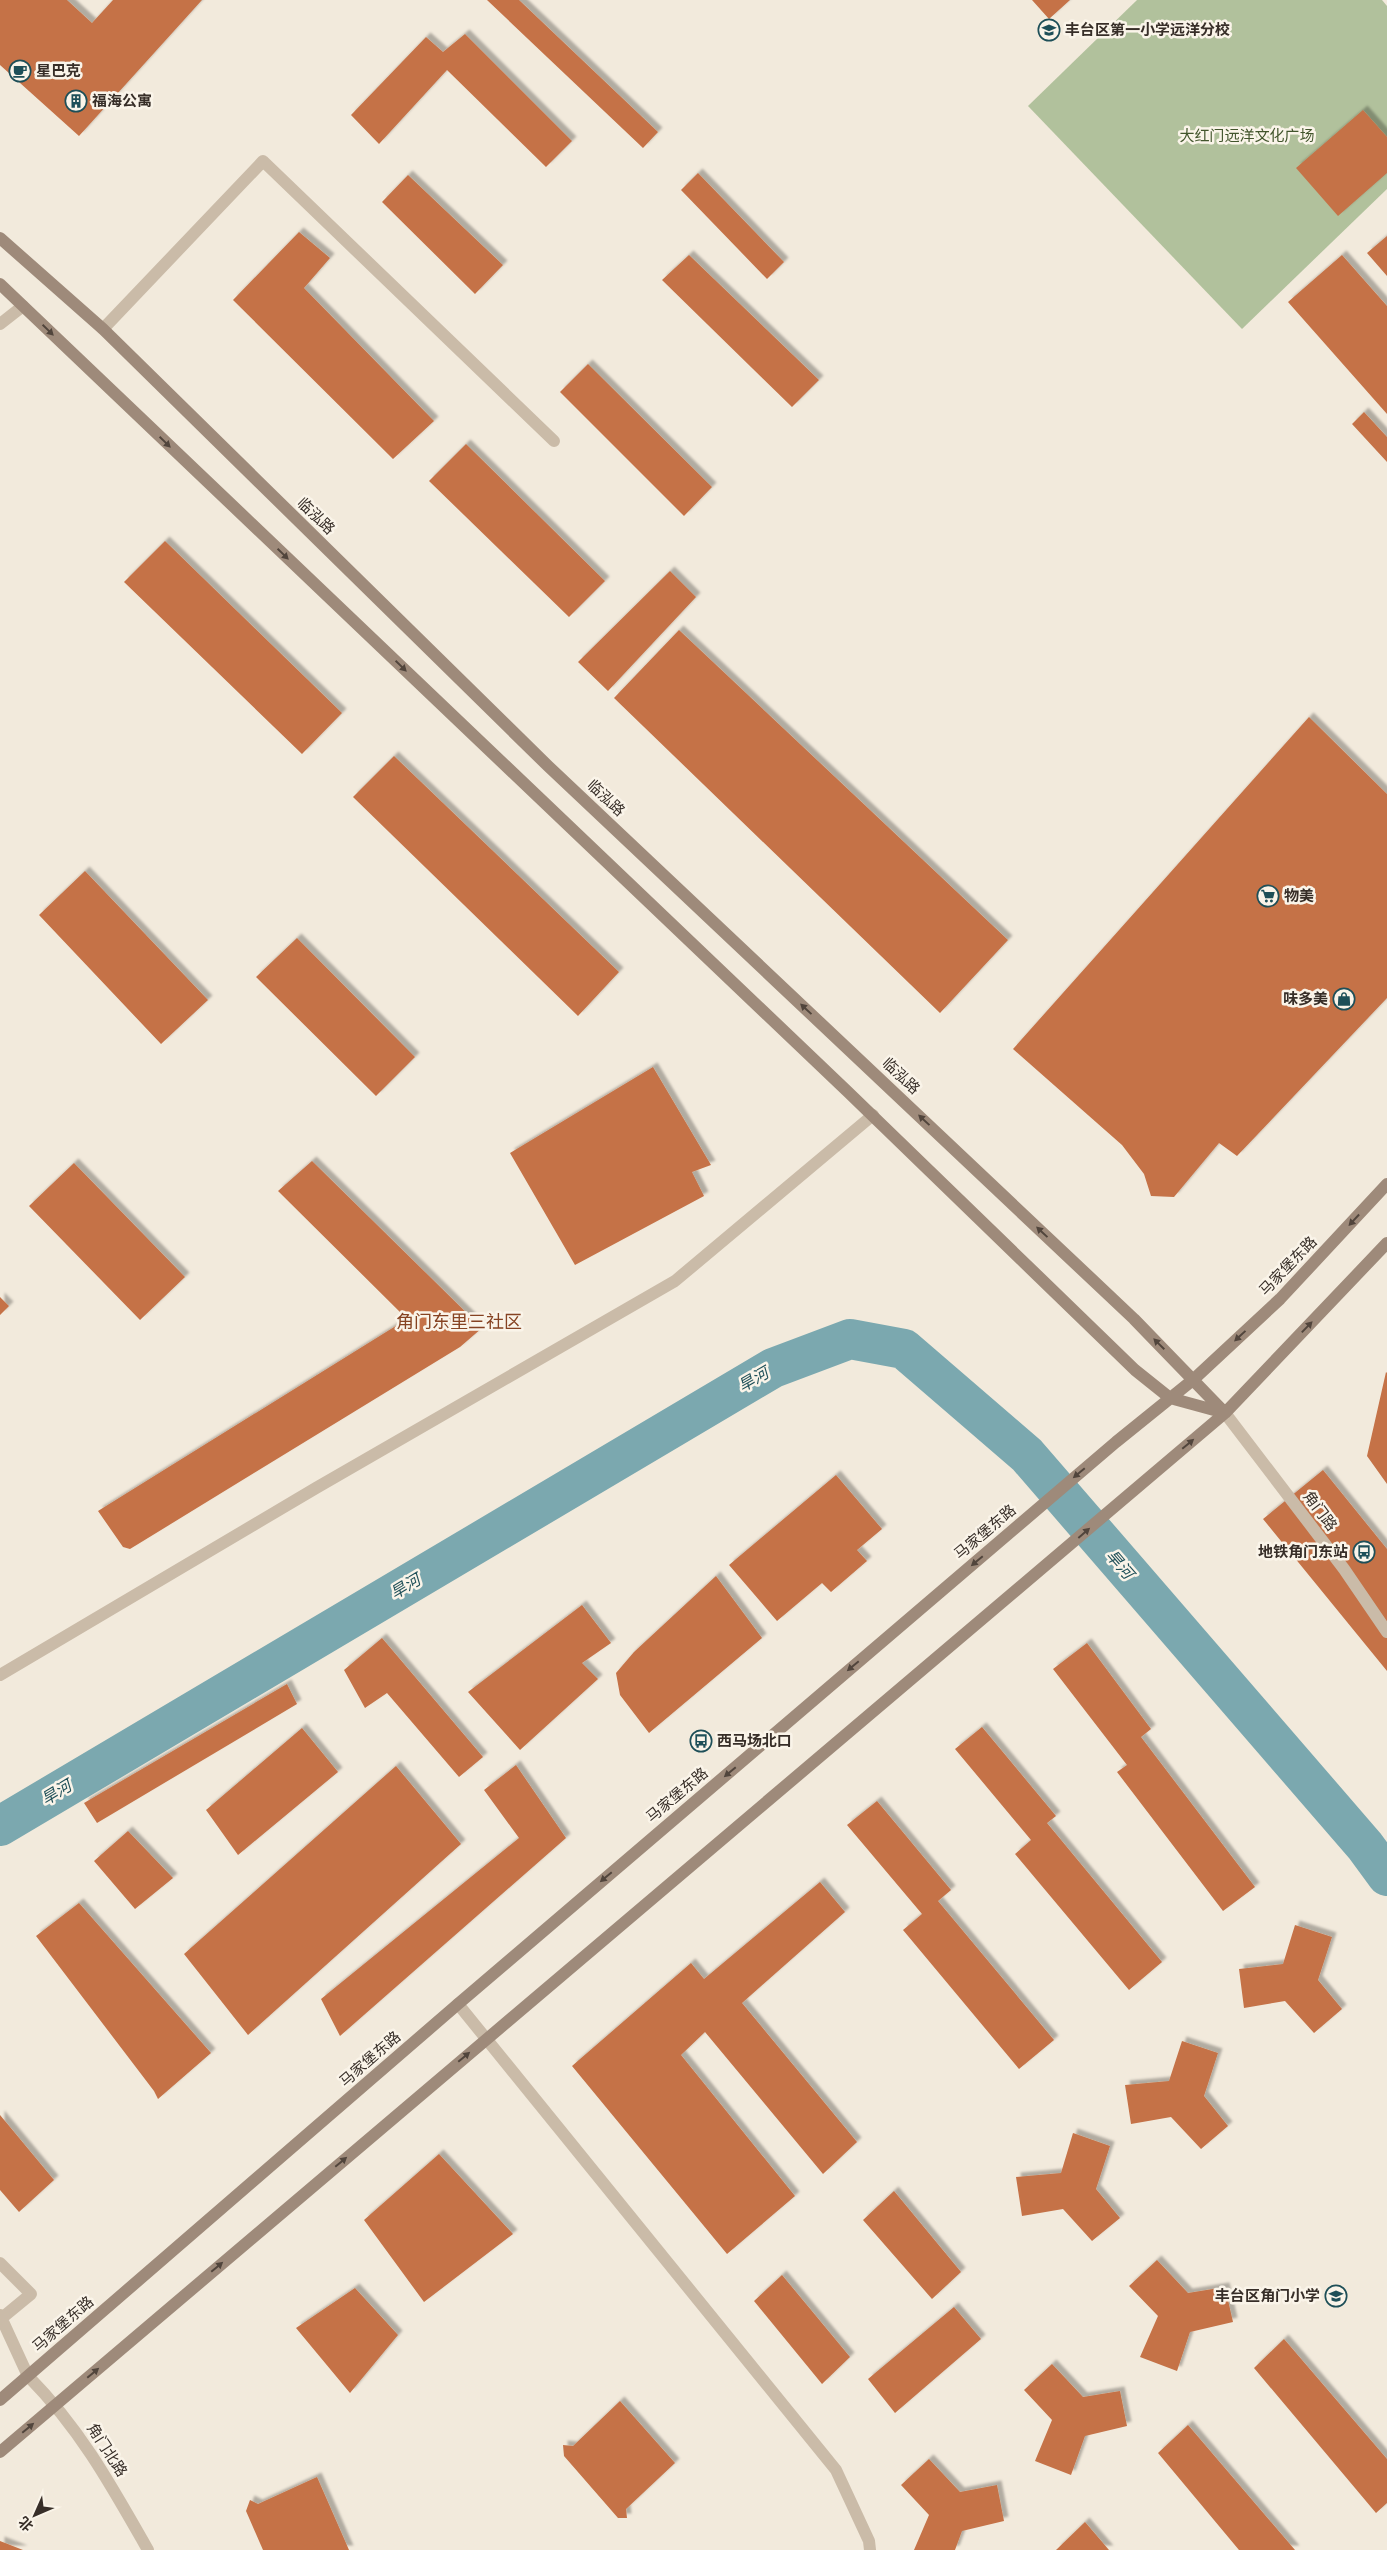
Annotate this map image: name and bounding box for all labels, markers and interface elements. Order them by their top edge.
school or university icon: 丰台区第一小学远洋分校 [1037,18,1061,42]
place label: 丰台区第一小学远洋分校 [1065,21,1230,38]
cafe icon: 星巴克 [8,59,32,83]
place label: 星巴克 [36,63,81,79]
building icon: 福海公寓 [64,89,88,113]
place label: 福海公寓 [92,93,152,109]
park label: 大红门远洋文化广场 [1179,127,1315,144]
one-way arrow [41,324,53,336]
one-way arrow [159,436,171,448]
street label: 临泓路 [294,494,338,537]
one-way arrow [277,548,289,560]
one-way arrow [394,660,406,672]
street label: 临泓路 [584,776,629,819]
supermarket icon: 物美 [1256,884,1280,908]
place label: 物美 [1284,888,1314,904]
shop icon: 味多美 [1332,987,1356,1011]
place label: 味多美 [1283,991,1328,1007]
one-way arrow [800,1003,812,1015]
street label: 临泓路 [879,1054,924,1097]
one-way arrow [918,1114,930,1126]
one-way arrow [1348,1213,1360,1225]
one-way arrow [1036,1226,1048,1238]
street label: 马家堡东路 [1256,1233,1320,1299]
district label: 角门东里三社区 [396,1312,522,1332]
one-way arrow [1301,1322,1313,1334]
one-way arrow [1234,1330,1246,1342]
one-way arrow [1154,1338,1166,1350]
water label: 旱河 [735,1363,774,1395]
one-way arrow [1181,1438,1193,1450]
one-way arrow [1073,1468,1086,1479]
street label: 角门路 [1300,1488,1341,1534]
street label: 马家堡东路 [951,1502,1019,1562]
one-way arrow [1078,1527,1090,1539]
bus stop icon: 地铁角门东站 [1352,1540,1376,1564]
place label: 地铁角门东站 [1258,1544,1348,1560]
water label: 旱河 [1103,1547,1138,1584]
one-way arrow [970,1555,983,1566]
water label: 旱河 [387,1569,426,1602]
one-way arrow [847,1661,860,1672]
bus stop icon: 西马场北口 [689,1729,713,1753]
place label: 西马场北口 [717,1733,792,1749]
street label: 马家堡东路 [643,1765,711,1825]
one-way arrow [723,1766,736,1777]
water label: 旱河 [38,1775,77,1808]
one-way arrow [600,1872,613,1883]
street label: 马家堡东路 [336,2028,404,2090]
one-way arrow [458,2051,471,2062]
one-way arrow [334,2156,346,2168]
one-way arrow [210,2262,223,2273]
school or university icon: 丰台区角门小学 [1324,2284,1348,2308]
place label: 丰台区角门小学 [1215,2287,1320,2304]
street label: 马家堡东路 [29,2293,97,2355]
one-way arrow [87,2367,99,2379]
street label: 角门北路 [84,2420,131,2480]
one-way arrow [21,2423,34,2434]
north arrow [10,2490,60,2540]
text: 北 [16,2514,36,2534]

